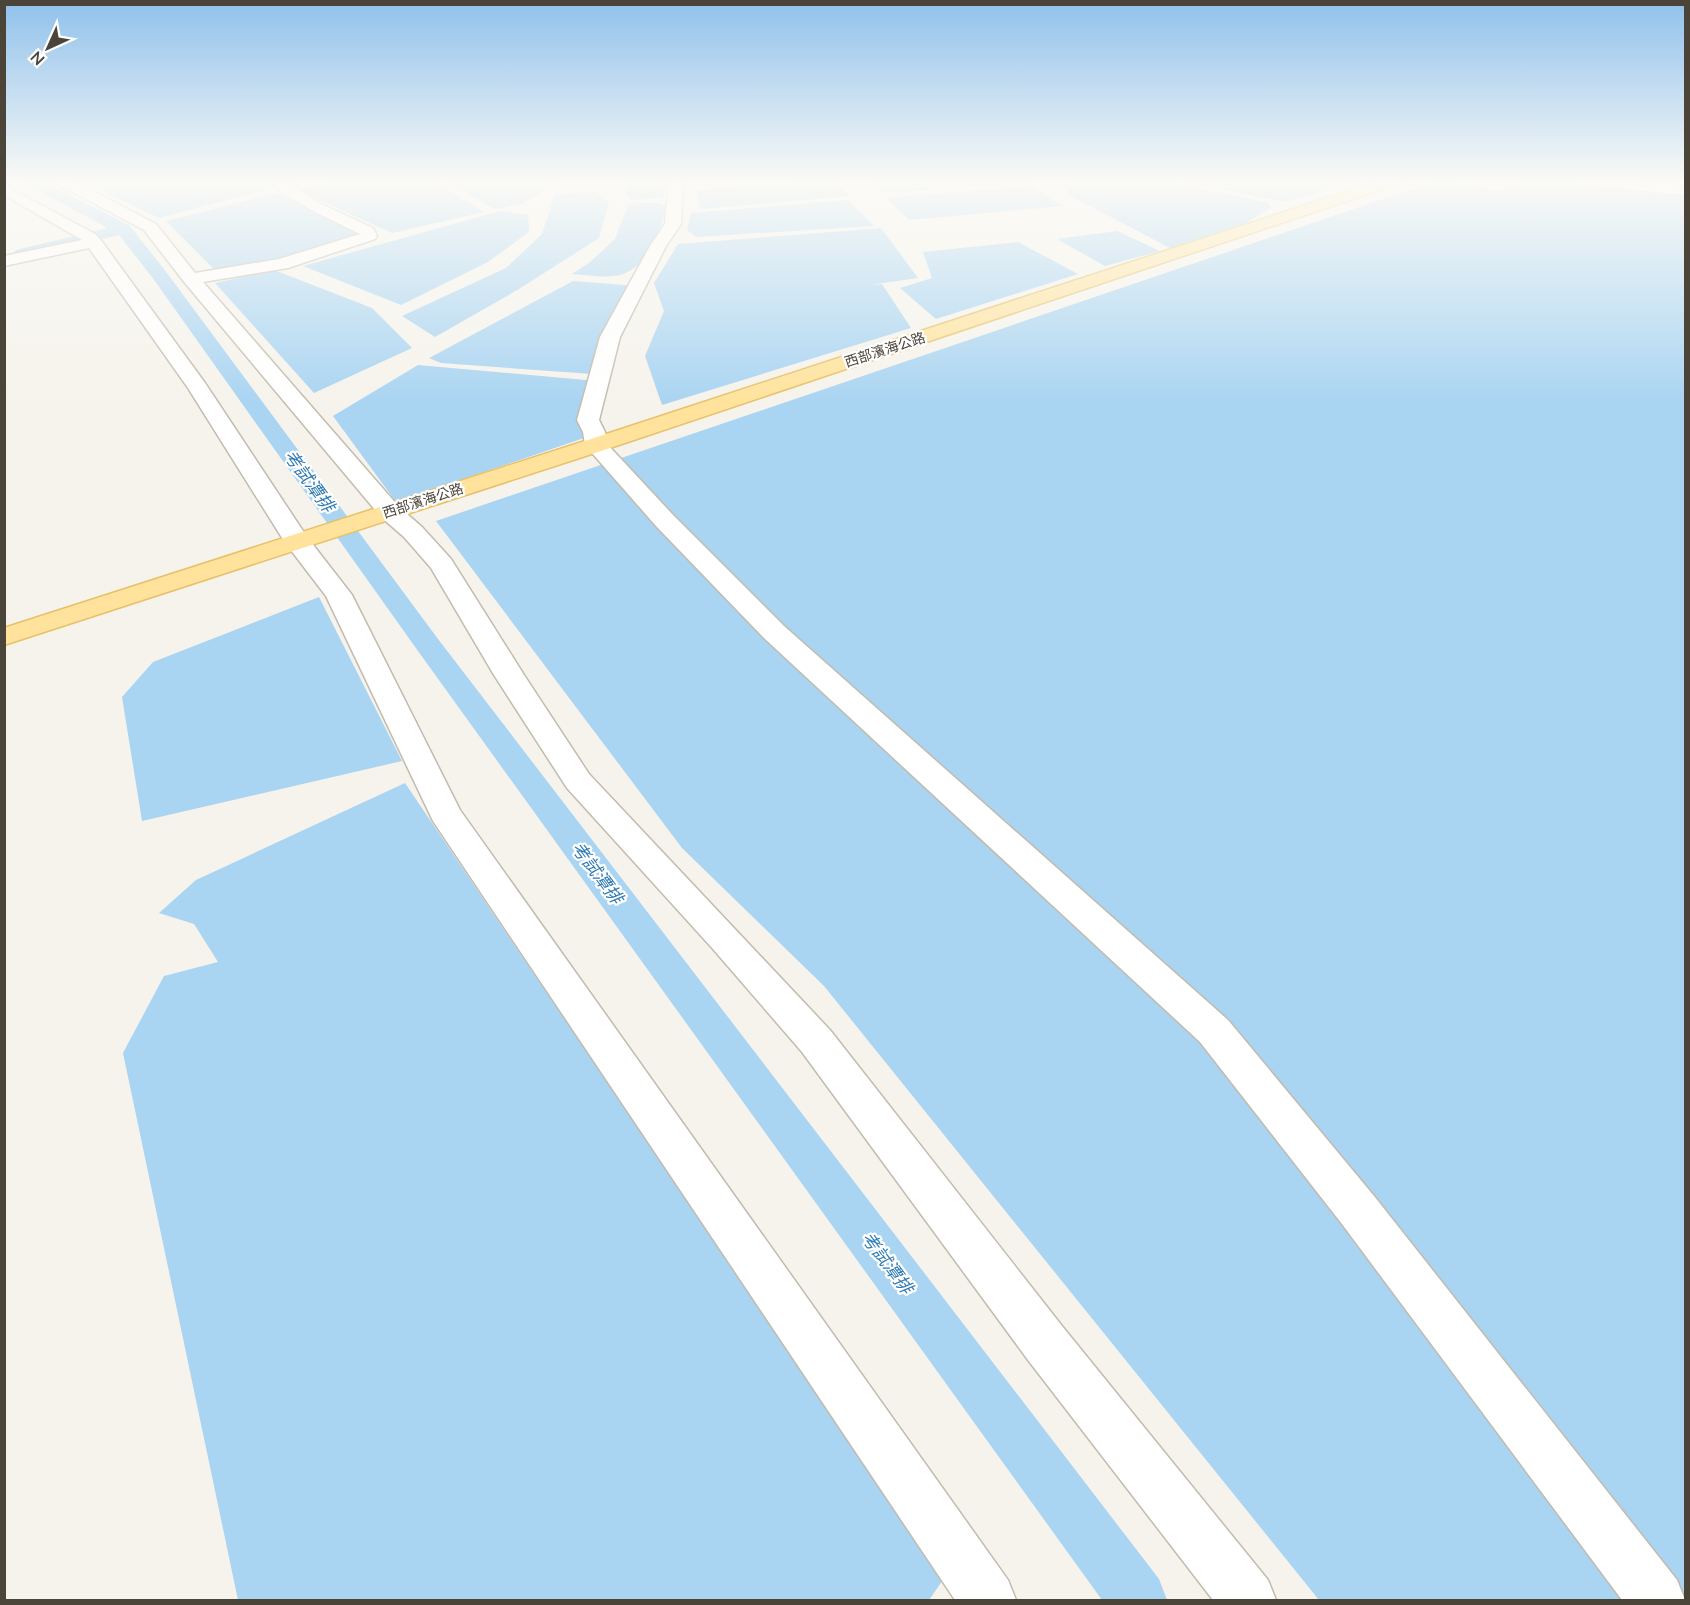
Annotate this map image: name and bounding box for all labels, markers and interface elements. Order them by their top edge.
north arrow [18,18,78,78]
text: N [26,46,50,70]
street label: 西部濱海公路 [842,328,928,372]
water label: 考試潭排 [278,445,341,519]
street label: 西部濱海公路 [380,479,466,523]
water label: 考試潭排 [566,837,629,911]
water label: 考試潭排 [856,1227,919,1301]

